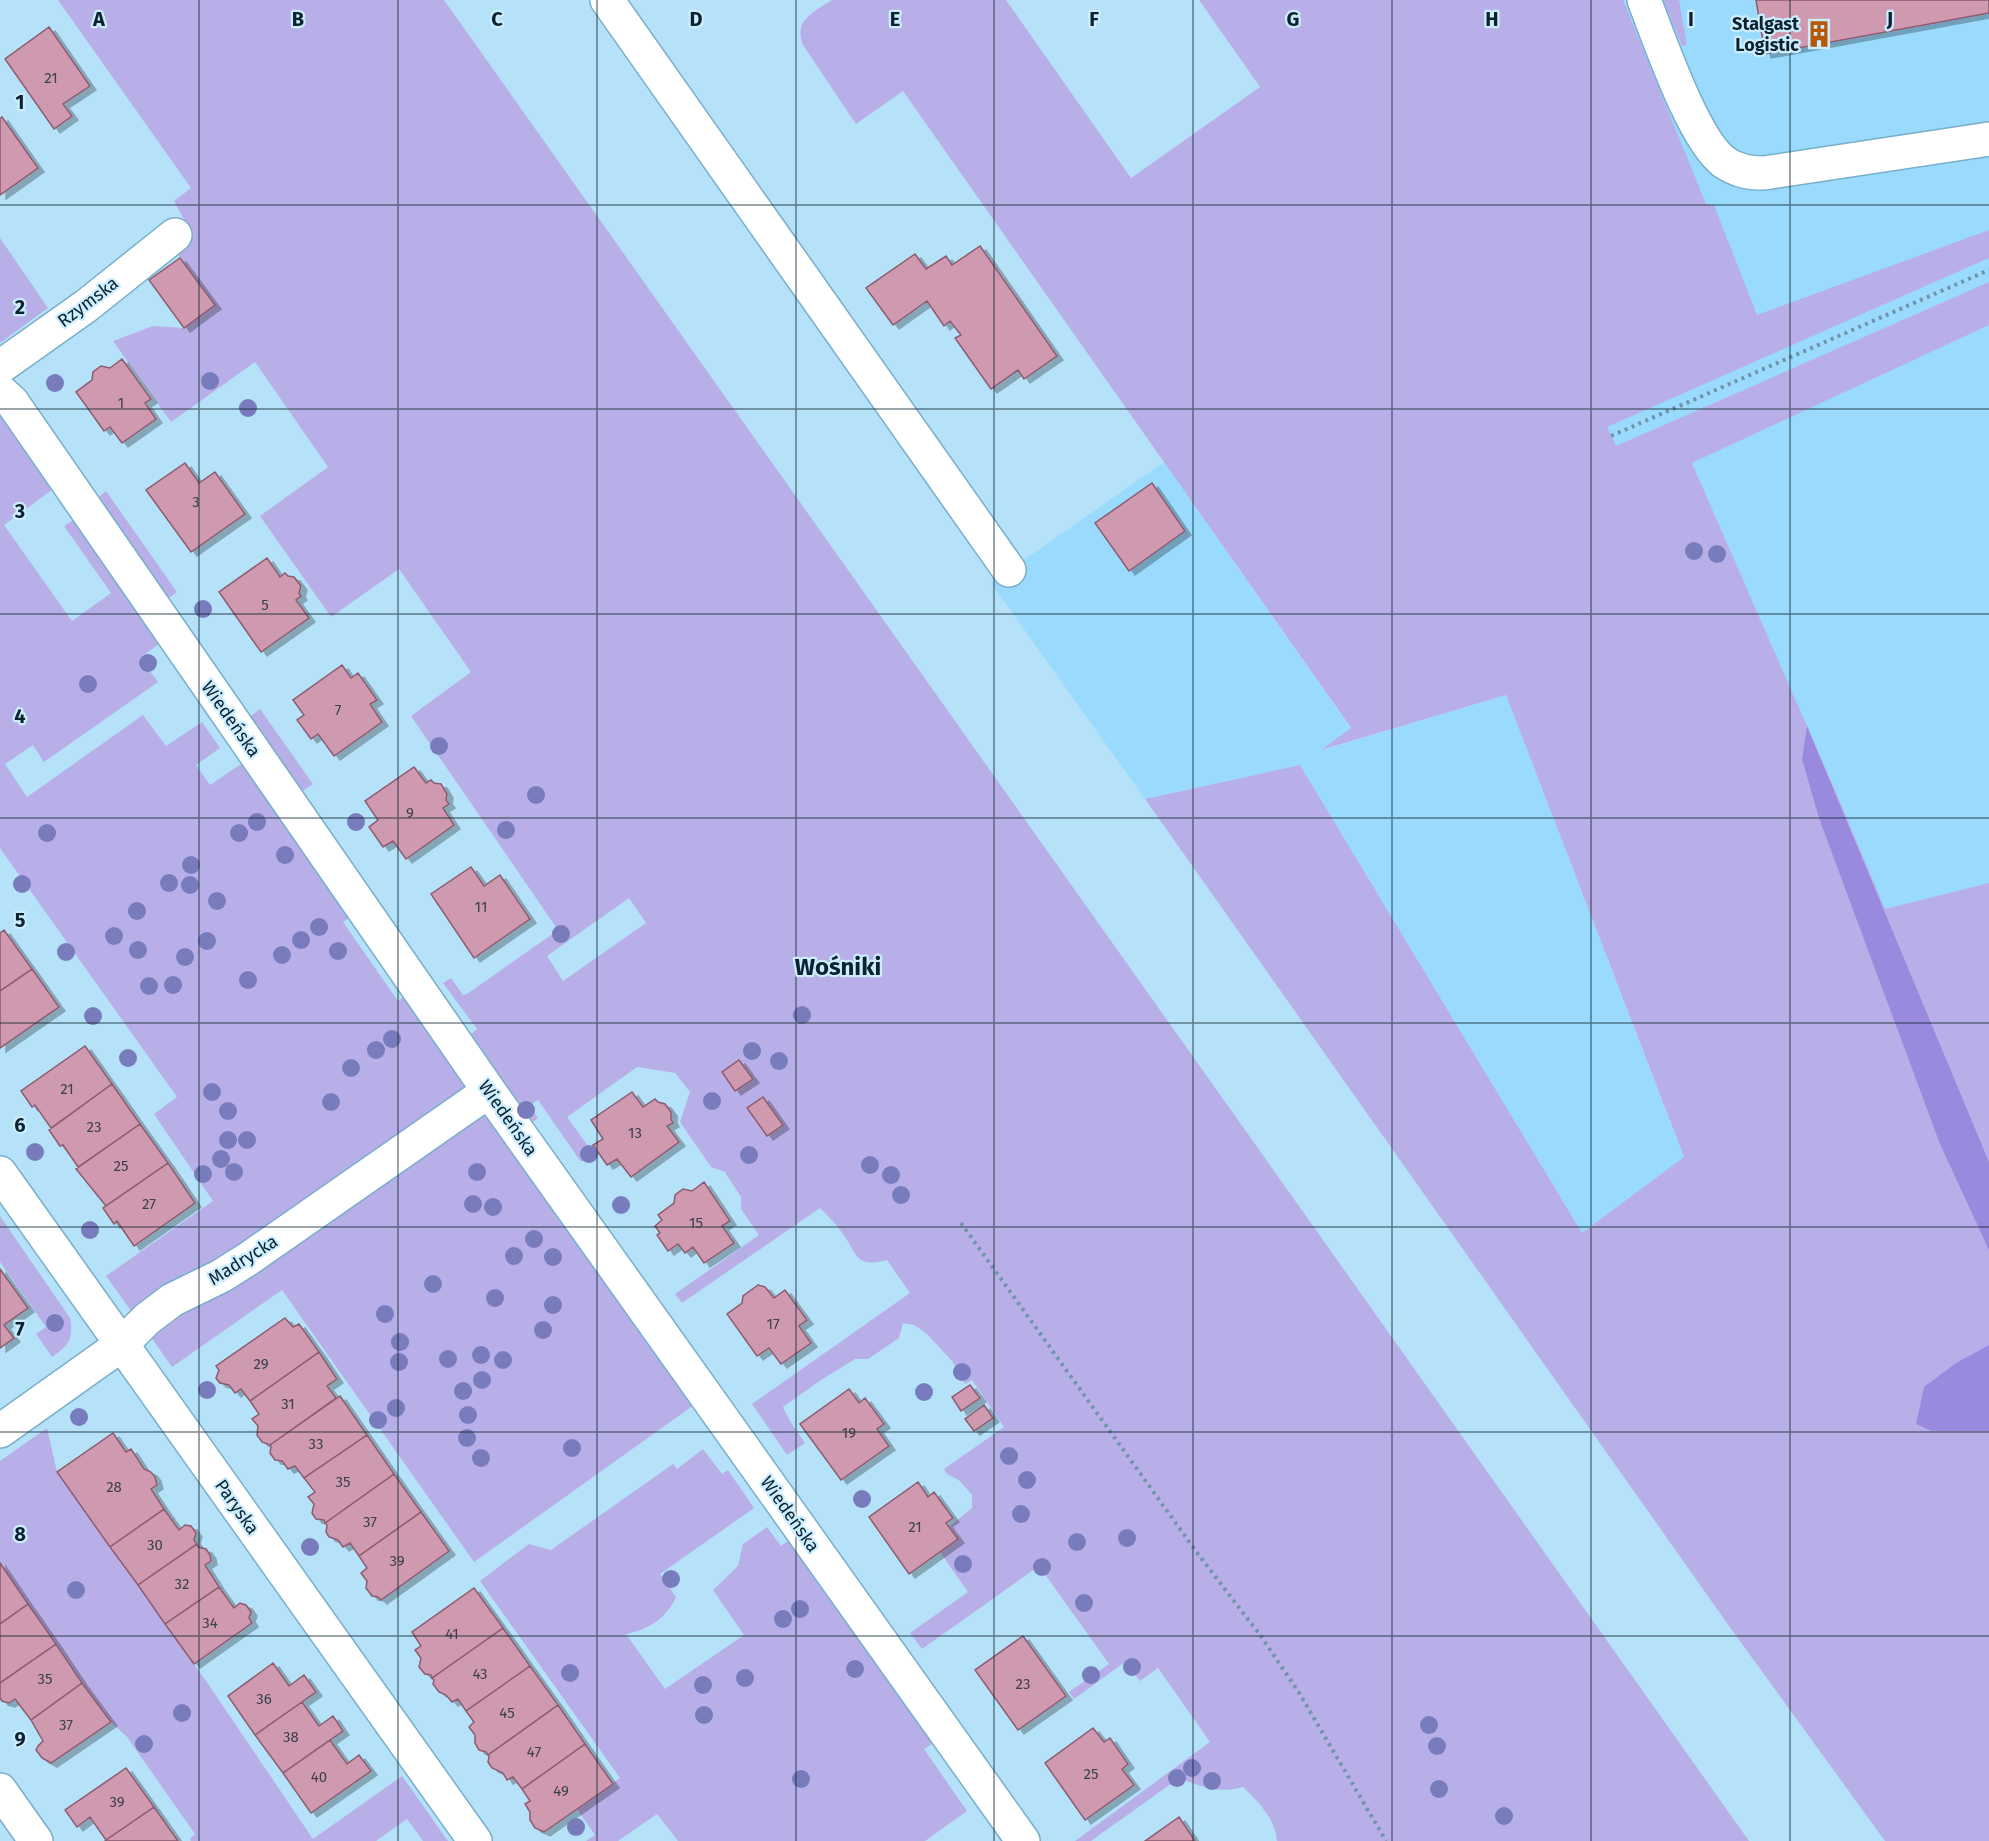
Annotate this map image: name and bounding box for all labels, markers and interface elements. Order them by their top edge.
text: A [92,7,106,31]
text: B [292,7,304,31]
text: C [491,7,503,31]
text: D [689,7,703,31]
text: E [890,7,900,31]
text: F [1089,7,1099,31]
text: G [1287,7,1299,31]
text: H [1485,7,1499,31]
text: I [1688,7,1694,31]
text: J [1886,7,1893,31]
place label: Stalgast Logistic [1732,13,1800,56]
building icon: Stalgast Logistic [1804,19,1834,49]
house number: 21 [44,69,58,87]
text: 1 [15,90,25,114]
street label: Rzymska [53,272,123,332]
text: 2 [15,295,25,319]
house number: 1 [118,394,124,412]
house number: 3 [192,493,200,511]
text: 3 [14,499,25,523]
house number: 5 [261,596,269,614]
street label: Wiedeńska [197,677,265,761]
house number: 7 [335,701,342,719]
text: 4 [14,704,26,728]
house number: 9 [406,804,414,822]
house number: 11 [475,898,487,916]
text: 5 [15,908,26,932]
district label: Wośniki [795,953,881,981]
street label: Wiedeńska [474,1076,542,1160]
house number: 21 [60,1080,74,1098]
text: 6 [14,1113,26,1137]
house number: 23 [87,1118,101,1136]
house number: 13 [628,1124,642,1142]
house number: 25 [114,1157,128,1175]
house number: 27 [142,1195,156,1213]
house number: 15 [689,1214,703,1232]
street label: Madrycka [204,1230,282,1290]
house number: 17 [766,1315,780,1333]
text: 7 [15,1317,25,1341]
house number: 29 [253,1355,269,1373]
house number: 31 [281,1395,295,1413]
house number: 19 [842,1424,856,1442]
house number: 33 [309,1435,323,1453]
street label: Wiedeńska [756,1472,824,1556]
house number: 35 [335,1473,351,1491]
street label: Paryska [210,1475,264,1539]
house number: 28 [106,1478,122,1496]
house number: 37 [363,1513,377,1531]
house number: 21 [908,1518,922,1536]
text: 8 [14,1522,26,1546]
house number: 30 [147,1536,163,1554]
house number: 39 [389,1552,405,1570]
house number: 32 [175,1575,189,1593]
house number: 34 [202,1614,218,1632]
house number: 41 [445,1625,459,1643]
house number: 43 [472,1665,488,1683]
house number: 35 [37,1670,53,1688]
house number: 23 [1016,1675,1030,1693]
house number: 36 [256,1690,272,1708]
house number: 45 [499,1704,515,1722]
house number: 37 [59,1716,73,1734]
text: 9 [14,1727,26,1751]
house number: 38 [283,1728,299,1746]
house number: 47 [527,1743,541,1761]
house number: 25 [1084,1765,1098,1783]
house number: 40 [311,1768,327,1786]
house number: 49 [553,1782,569,1800]
house number: 39 [109,1793,125,1811]

